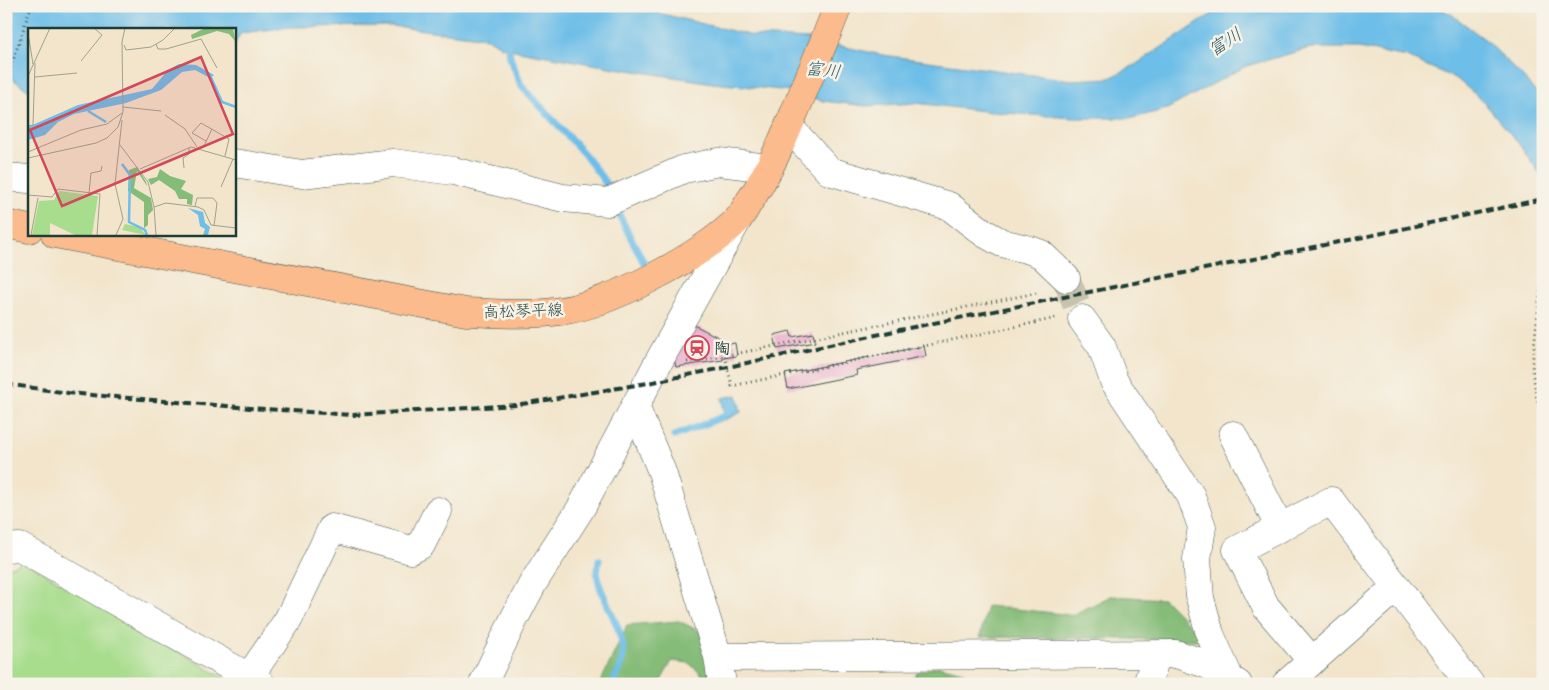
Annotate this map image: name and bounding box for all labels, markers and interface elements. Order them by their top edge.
water label: 富川 [1204,24,1248,64]
inset map [28,28,235,235]
water label: 富川 [803,58,842,87]
street label: 高松琴平線 [483,300,563,325]
station icon: 陶 [684,335,710,361]
place label: 陶 [714,339,730,362]

